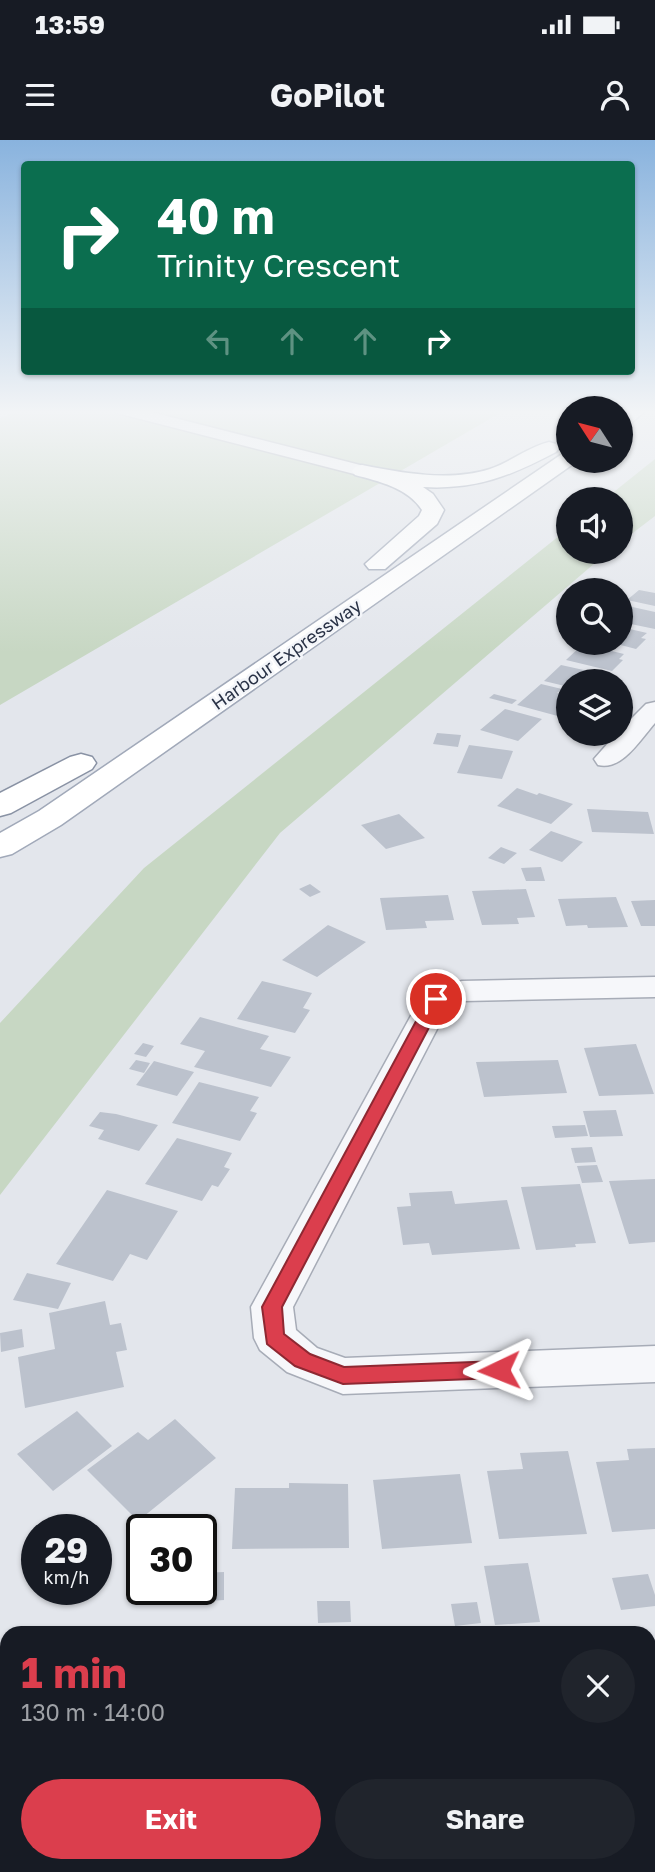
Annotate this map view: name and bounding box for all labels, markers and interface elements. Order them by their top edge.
text: 13:59 [35,9,105,40]
icon: menu [21,76,59,114]
text: GoPilot [270,76,385,114]
icon: person [596,76,634,114]
text: 40 m [157,186,275,245]
icon: right [42,189,133,280]
text: Trinity Crescent [157,246,400,284]
icon: left [200,322,238,360]
icon: ahead [273,322,311,360]
icon: ahead [346,322,384,360]
icon: right [419,322,457,360]
north arrow [556,396,634,472]
map controls [556,396,633,746]
button: sound [556,487,633,564]
button: search [556,578,633,655]
street label: Harbour Expressway [207,594,365,714]
button: layers [556,669,633,746]
pin [406,969,466,1029]
icon: arrive [417,980,455,1018]
position arrow [462,1333,536,1407]
speed limit sign: 30 [126,1514,217,1605]
text: 29 [45,1529,88,1571]
text: km/h [44,1566,89,1588]
text: 1 min [21,1647,127,1697]
button: close [561,1649,635,1723]
text: 130 m · 14:00 [21,1698,165,1726]
button: Exit [21,1779,321,1859]
button: Share [335,1779,635,1859]

